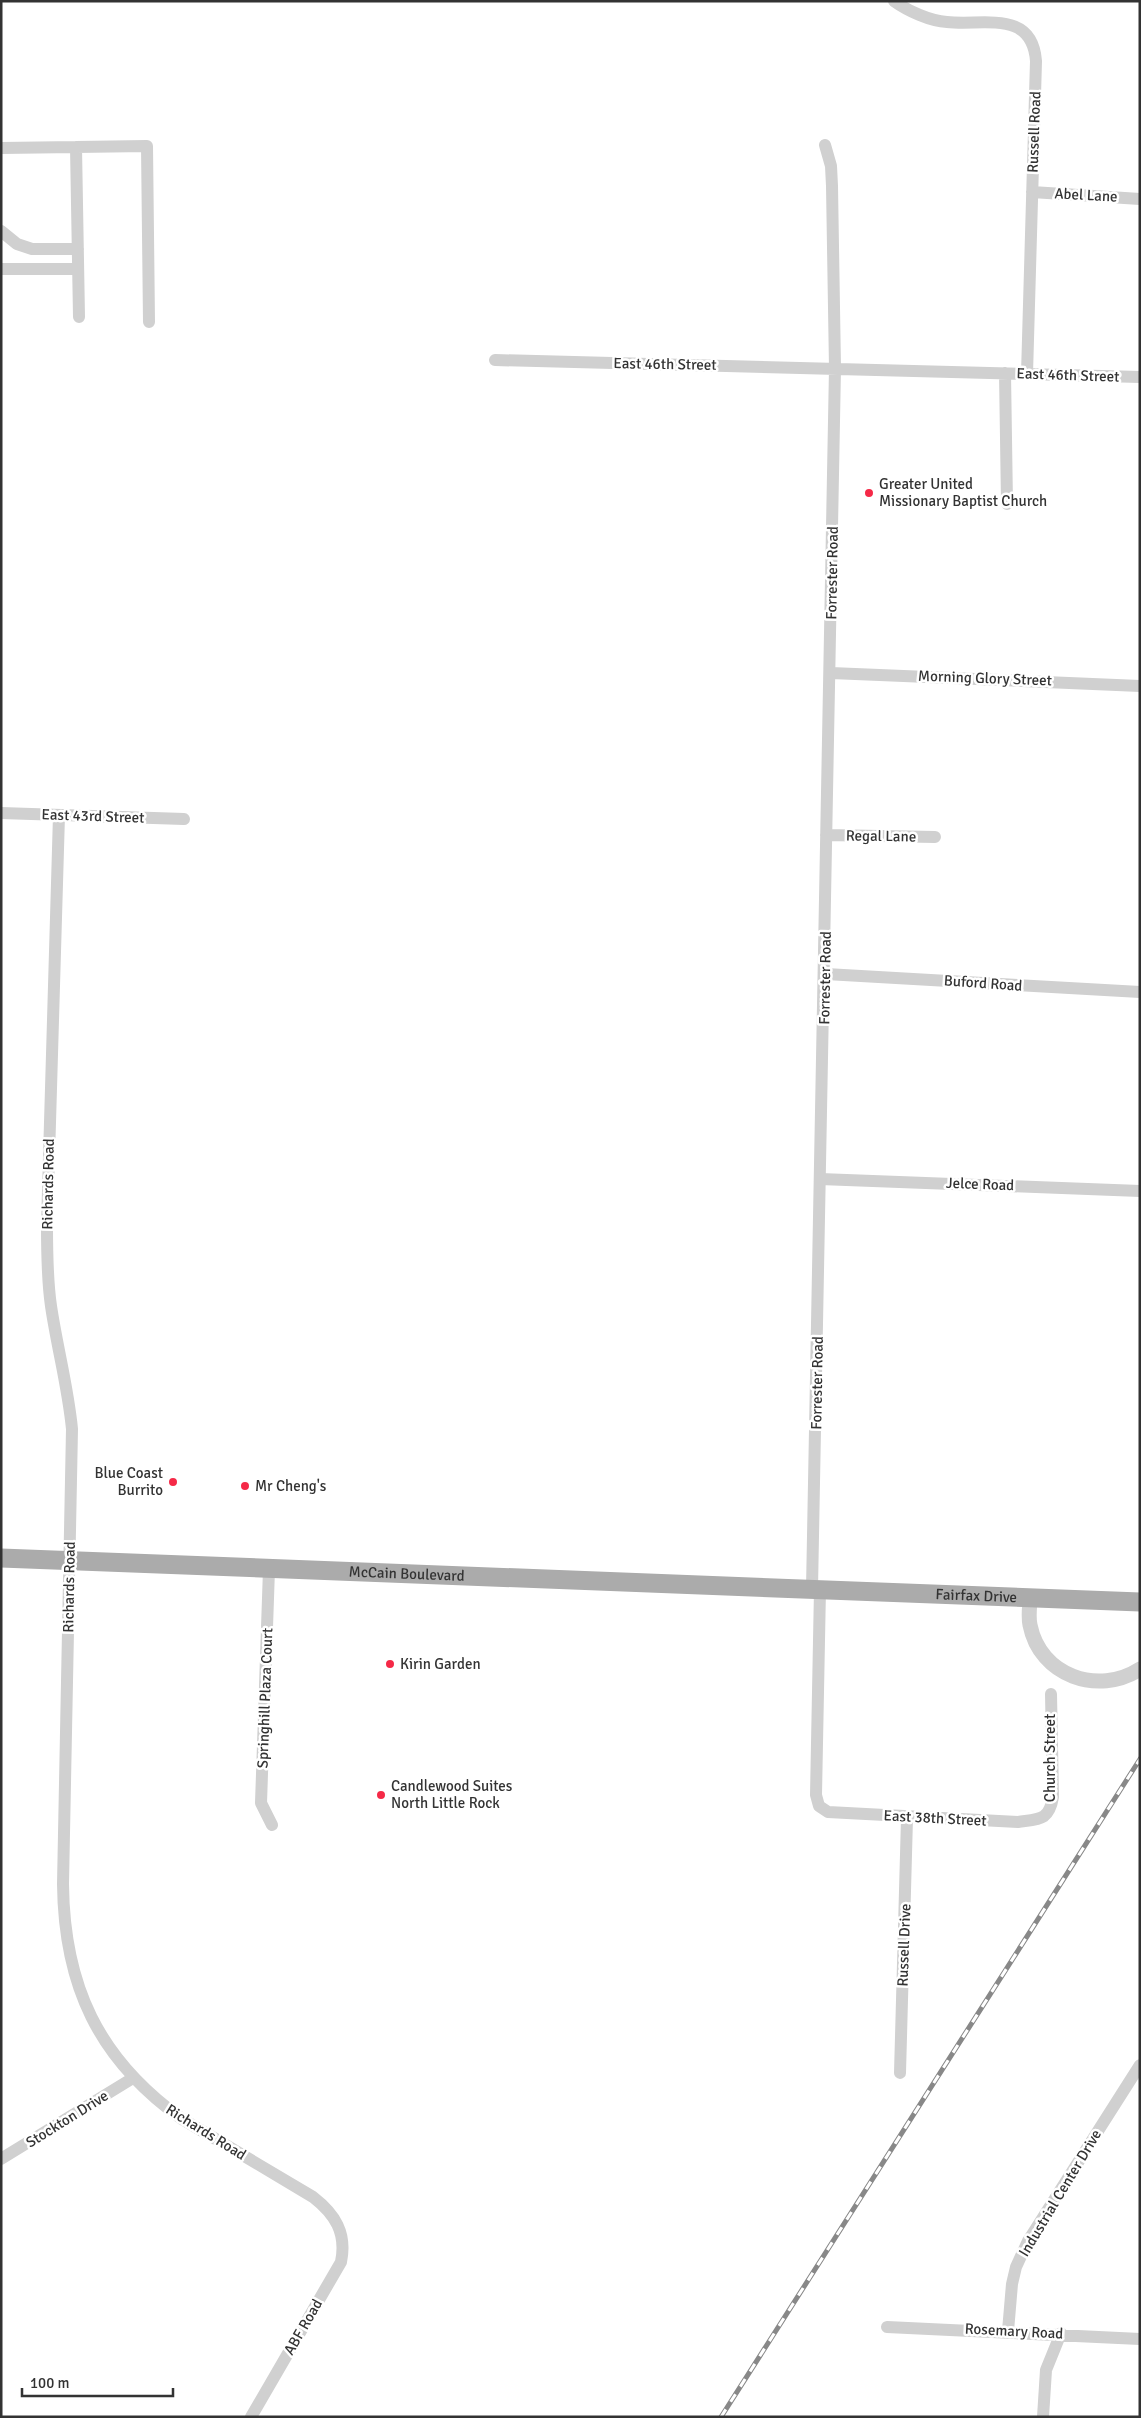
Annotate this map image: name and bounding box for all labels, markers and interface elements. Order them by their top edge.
street label: Russell Road [1024,91,1044,173]
street label: Abel Lane [1054,184,1118,206]
street label: East 46th Street [613,354,717,374]
street label: East 46th Street [1016,364,1120,386]
place label: Greater United Missionary Baptist Church [879,475,1047,510]
marker: Greater United Missionary Baptist Church [863,487,875,499]
street label: Forrester Road [822,526,842,620]
street label: Morning Glory Street [918,667,1052,689]
street label: East 43rd Street [41,805,145,827]
street label: Regal Lane [846,826,916,846]
street label: Forrester Road [815,931,835,1025]
street label: Buford Road [943,971,1023,995]
street label: Richards Road [38,1138,58,1230]
street label: Jelce Road [946,1174,1015,1194]
street label: Forrester Road [807,1336,827,1430]
place label: Blue Coast Burrito [95,1464,163,1499]
marker: Blue Coast Burrito [167,1476,179,1488]
place label: Mr Cheng's [255,1477,327,1495]
marker: Mr Cheng's [239,1480,251,1492]
street label: Richards Road [59,1541,79,1633]
street label: McCain Boulevard [348,1562,465,1585]
street label: Fairfax Drive [935,1585,1017,1606]
street label: Springhill Plaza Court [254,1627,276,1769]
place label: Kirin Garden [400,1655,481,1673]
marker: Kirin Garden [384,1658,396,1670]
street label: Church Street [1041,1714,1059,1802]
place label: Candlewood Suites North Little Rock [391,1777,513,1812]
marker: Candlewood Suites North Little Rock [375,1789,387,1801]
street label: East 38th Street [883,1806,987,1830]
street label: Russell Drive [894,1903,914,1987]
street label: Stockton Drive [22,2087,112,2151]
street label: Richards Road [163,2100,249,2164]
street label: Industrial Center Drive [1015,2126,1105,2260]
street label: ABF Road [280,2296,326,2358]
street label: Rosemary Road [964,2319,1064,2343]
scale bar [22,2366,174,2398]
text: 100 m [30,2374,70,2392]

